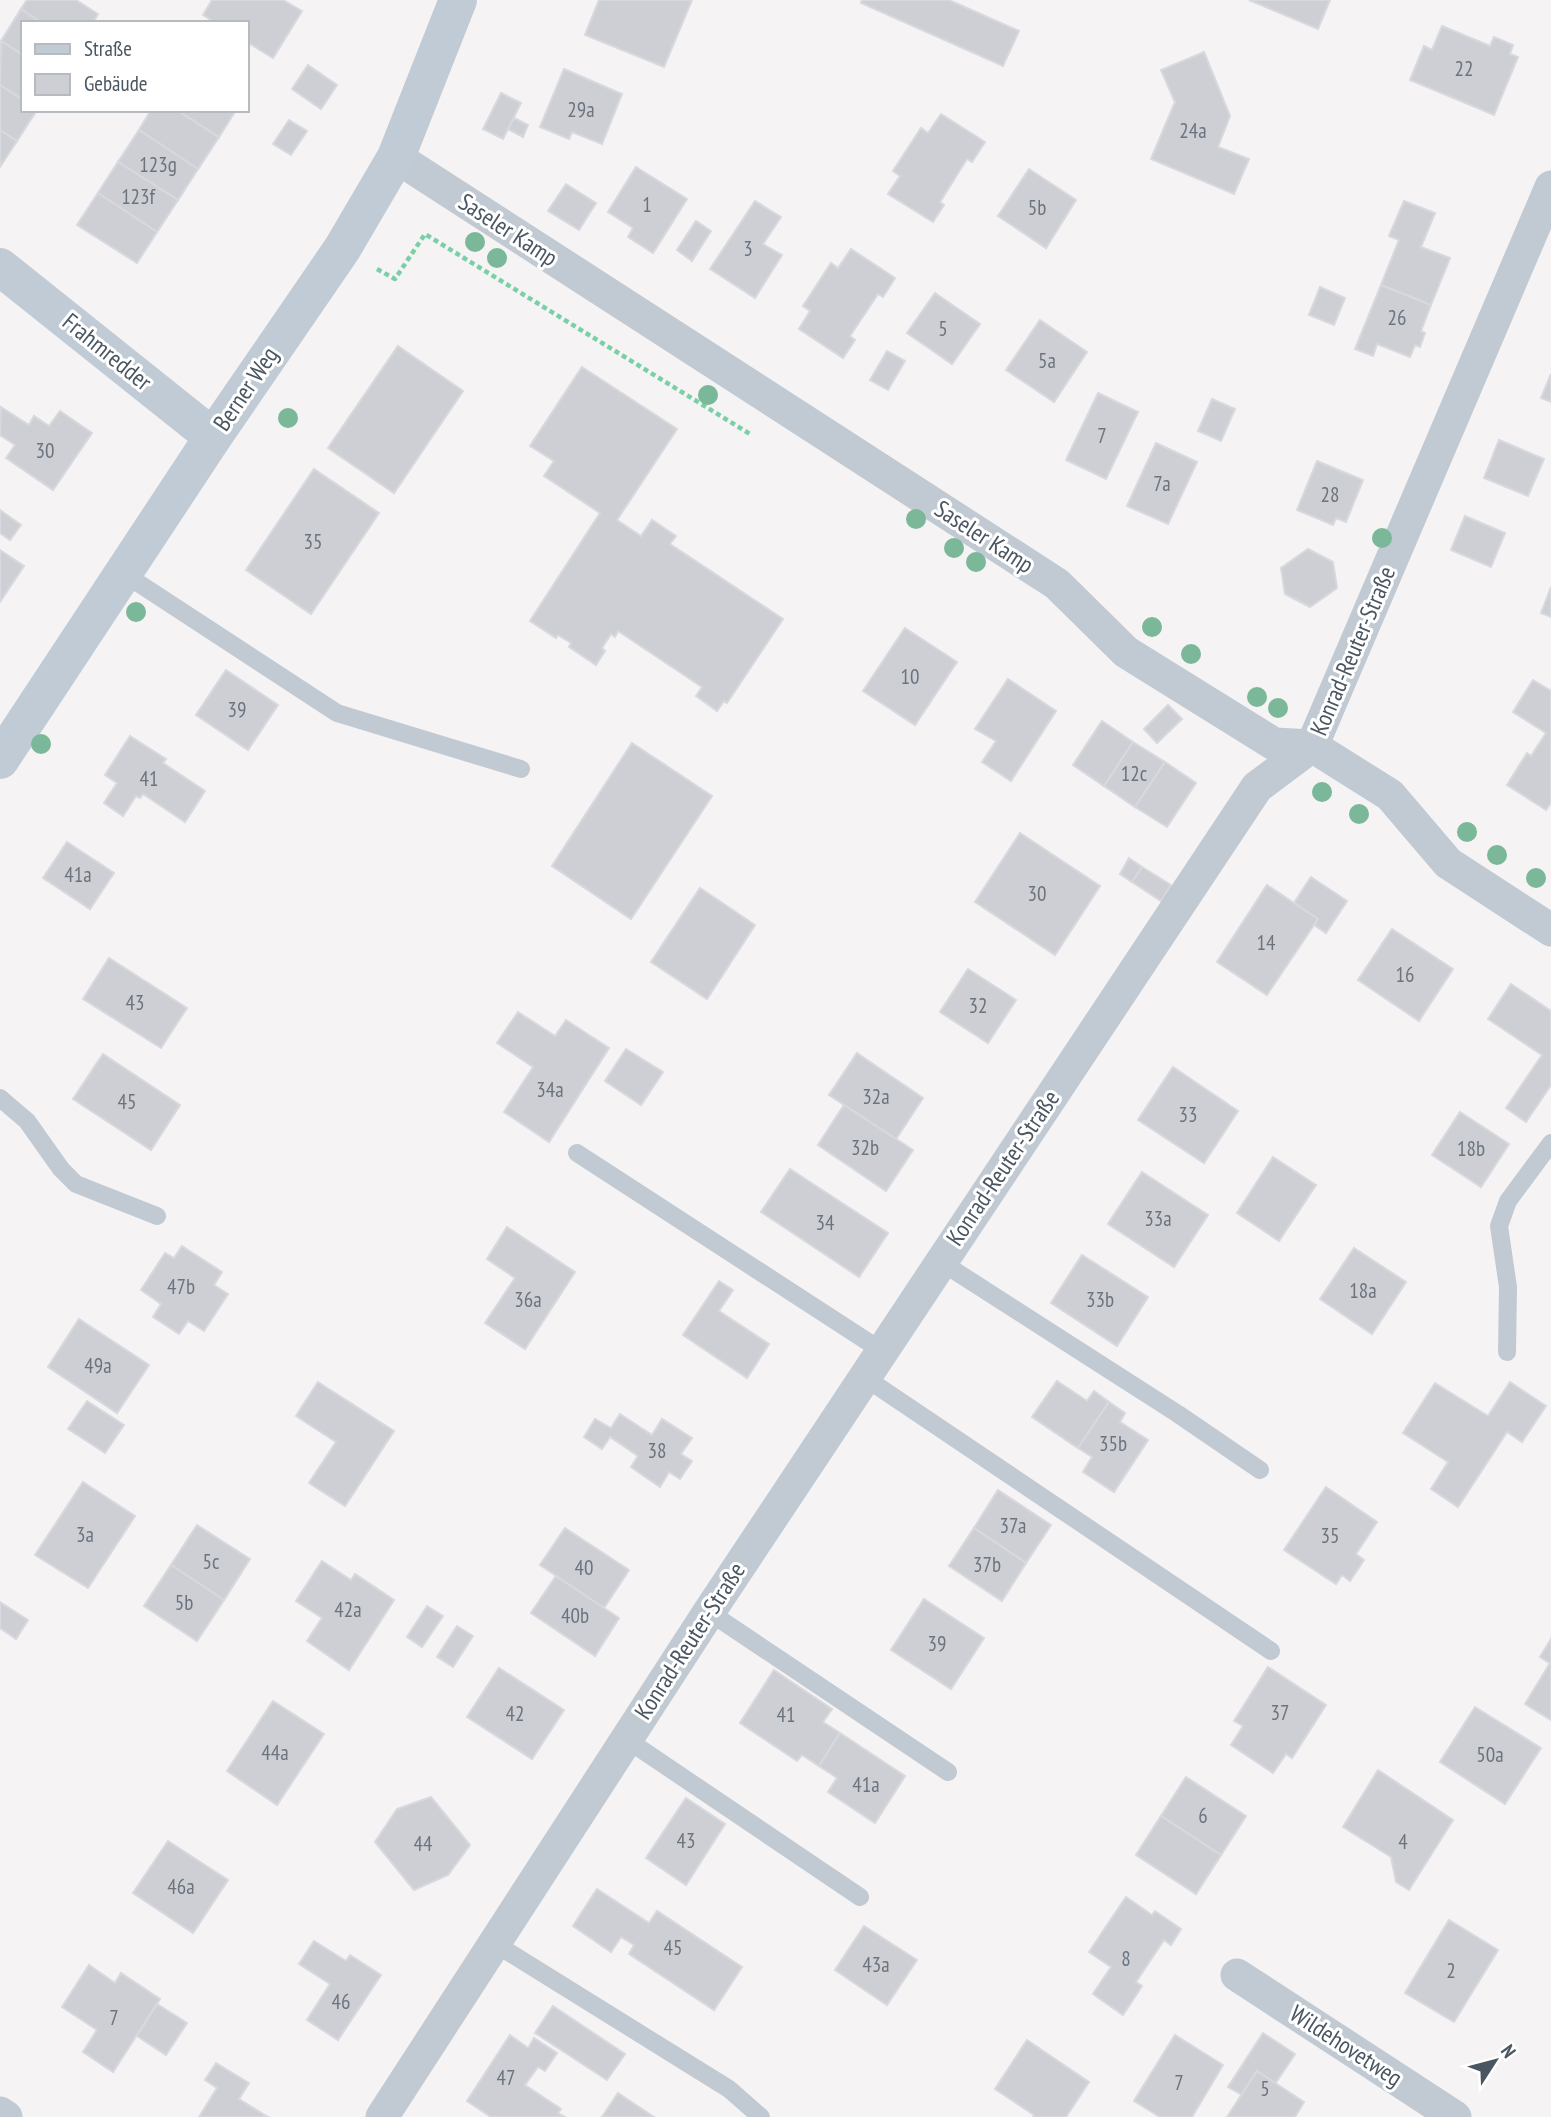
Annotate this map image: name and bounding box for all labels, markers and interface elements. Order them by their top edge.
legend [21,21,248,112]
text: Straße [84,35,132,62]
house number: 22 [1455,55,1473,82]
text: Gebäude [84,70,147,97]
house number: 29a [567,96,595,123]
house number: 24a [1179,117,1207,144]
house number: 123g [139,151,177,178]
house number: 123f [121,183,155,210]
street label: Saseler Kamp [453,186,564,273]
house number: 1 [642,191,652,218]
house number: 5b [1028,194,1046,221]
house number: 3 [743,235,753,262]
house number: 26 [1388,304,1406,331]
street label: Frahmredder [56,306,159,397]
house number: 5 [938,315,948,342]
street label: Berner Weg [206,341,285,437]
house number: 5a [1038,347,1056,374]
house number: 7 [1097,422,1107,449]
house number: 30 [36,437,54,464]
house number: 7a [1153,470,1171,497]
house number: 28 [1321,481,1339,508]
street label: Saseler Kamp [929,493,1040,580]
house number: 35 [304,528,322,555]
street label: Konrad-Reuter-Straße [1303,562,1402,740]
house number: 10 [901,663,919,690]
house number: 39 [228,696,246,723]
house number: 12c [1121,760,1148,787]
house number: 41 [140,765,158,792]
house number: 41a [64,861,92,888]
house number: 30 [1028,880,1046,907]
house number: 14 [1257,929,1276,956]
house number: 16 [1396,961,1414,988]
house number: 43 [126,989,144,1016]
house number: 32 [969,992,987,1019]
house number: 34a [536,1076,564,1103]
house number: 32a [862,1083,890,1110]
street label: Konrad-Reuter-Straße [939,1084,1066,1251]
house number: 45 [118,1088,136,1115]
house number: 33 [1179,1101,1197,1128]
house number: 32b [851,1134,879,1161]
house number: 18b [1457,1135,1485,1162]
house number: 33a [1144,1205,1172,1232]
house number: 34 [816,1209,835,1236]
house number: 47b [167,1273,195,1300]
house number: 18a [1349,1277,1377,1304]
house number: 36a [514,1286,542,1313]
house number: 33b [1086,1286,1114,1313]
house number: 49a [84,1352,112,1379]
house number: 35b [1099,1430,1127,1457]
house number: 38 [648,1437,666,1464]
house number: 37a [999,1512,1027,1539]
house number: 3a [76,1521,94,1548]
house number: 35 [1321,1522,1339,1549]
house number: 5c [203,1548,220,1575]
house number: 37b [973,1551,1001,1578]
house number: 40 [575,1554,593,1581]
street label: Konrad-Reuter-Straße [627,1556,752,1725]
house number: 5b [175,1589,193,1616]
house number: 42a [334,1596,362,1623]
house number: 40b [561,1602,589,1629]
house number: 39 [928,1630,946,1657]
house number: 37 [1271,1699,1289,1726]
house number: 42 [506,1700,524,1727]
house number: 41 [777,1701,795,1728]
house number: 44a [261,1739,289,1766]
house number: 50a [1476,1741,1504,1768]
house number: 41a [852,1771,880,1798]
house number: 6 [1198,1802,1208,1829]
house number: 43 [677,1827,695,1854]
house number: 4 [1398,1828,1408,1855]
house number: 44 [414,1830,433,1857]
house number: 46a [167,1873,195,1900]
house number: 45 [664,1934,682,1961]
house number: 8 [1121,1945,1131,1972]
house number: 43a [862,1951,890,1978]
house number: 2 [1446,1957,1456,1984]
house number: 46 [332,1988,350,2015]
street label: Wildehovetweg [1284,1998,1408,2093]
house number: 7 [109,2004,119,2031]
north arrow [1460,2026,1530,2096]
text: N [1496,2040,1521,2062]
house number: 47 [497,2064,515,2091]
house number: 7 [1174,2069,1184,2096]
house number: 5 [1260,2075,1270,2102]

